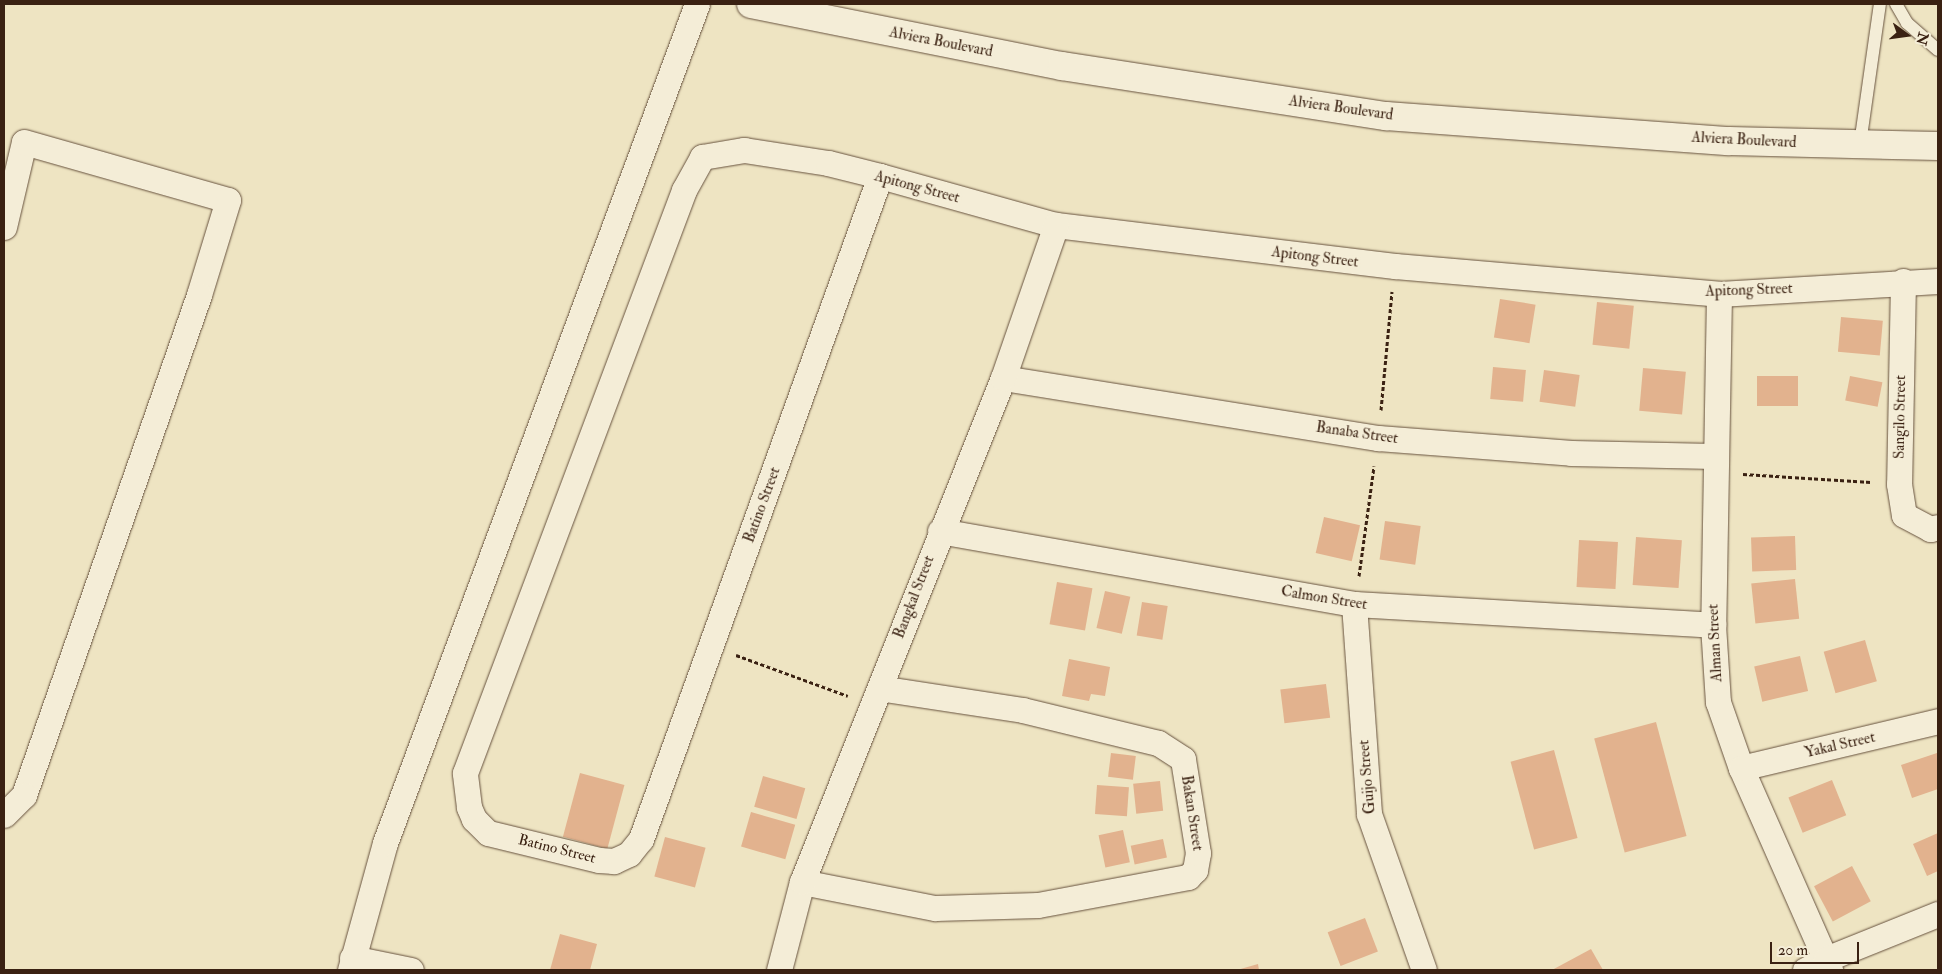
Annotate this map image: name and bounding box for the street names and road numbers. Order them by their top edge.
street label: Alviera Boulevard [888,23,994,61]
street label: Alviera Boulevard [1288,92,1394,124]
street label: Alviera Boulevard [1691,128,1797,152]
street label: Apitong Street [872,167,962,207]
street label: Apitong Street [1271,243,1359,271]
street label: Apitong Street [1705,279,1793,301]
street label: Sangilo Street [1890,375,1910,459]
street label: Banaba Street [1315,418,1399,448]
street label: Batino Street [740,465,784,545]
street label: Bangkal Street [890,553,938,641]
street label: Calmon Street [1280,582,1368,614]
street label: Alman Street [1704,603,1726,683]
street label: Yakal Street [1803,728,1877,762]
street label: Guijo Street [1355,739,1379,815]
street label: Bakan Street [1177,774,1207,852]
street label: Batino Street [516,831,598,867]

